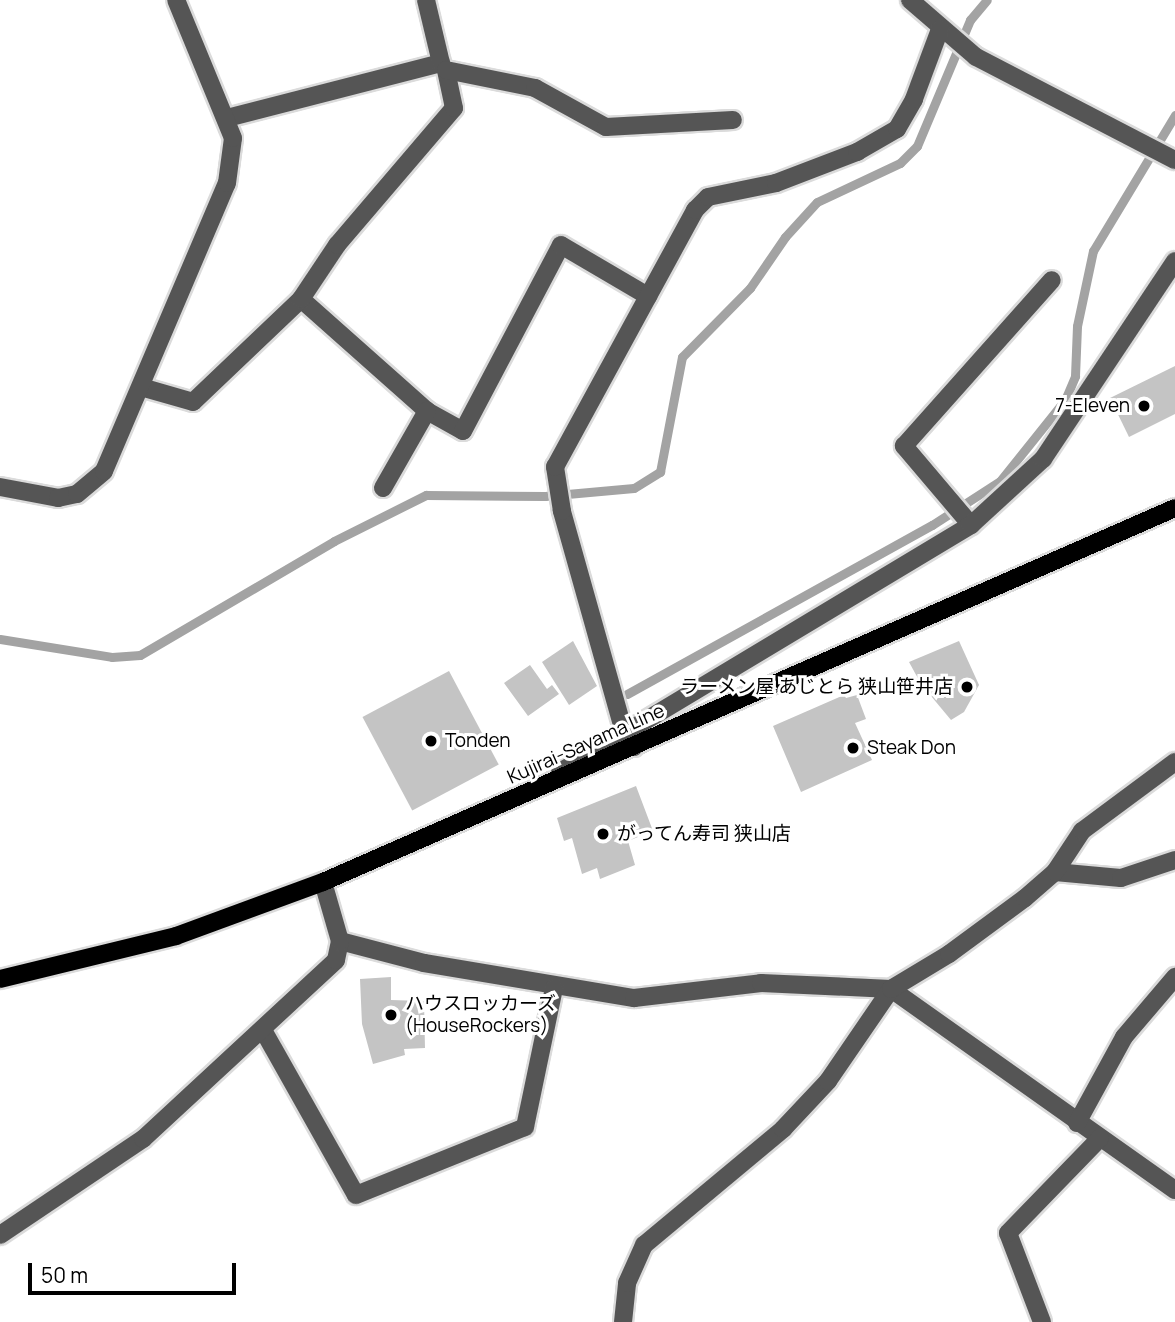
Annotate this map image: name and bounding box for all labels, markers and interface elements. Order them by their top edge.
place label: 7-Eleven [1055,395,1130,417]
marker: 7-Eleven [1136,398,1152,414]
place label: ラーメン屋 あじとら 狭山笹井店 [679,676,953,698]
marker: ラーメン屋 あじとら 狭山笹井店 [959,679,975,695]
street label: Kujirai-Sayama Line [504,699,668,789]
place label: Tonden [445,730,511,752]
marker: Tonden [423,733,439,749]
place label: Steak Don [867,737,956,759]
marker: Steak Don [845,740,861,756]
place label: がってん寿司 狭山店 [617,823,792,845]
marker: がってん寿司 狭山店 [595,826,611,842]
place label: ハウスロッカーズ (HouseRockers) [405,993,557,1037]
marker: ハウスロッカーズ (HouseRockers) [383,1007,399,1023]
scale bar [32,1248,240,1292]
text: 50 m [41,1261,88,1289]

